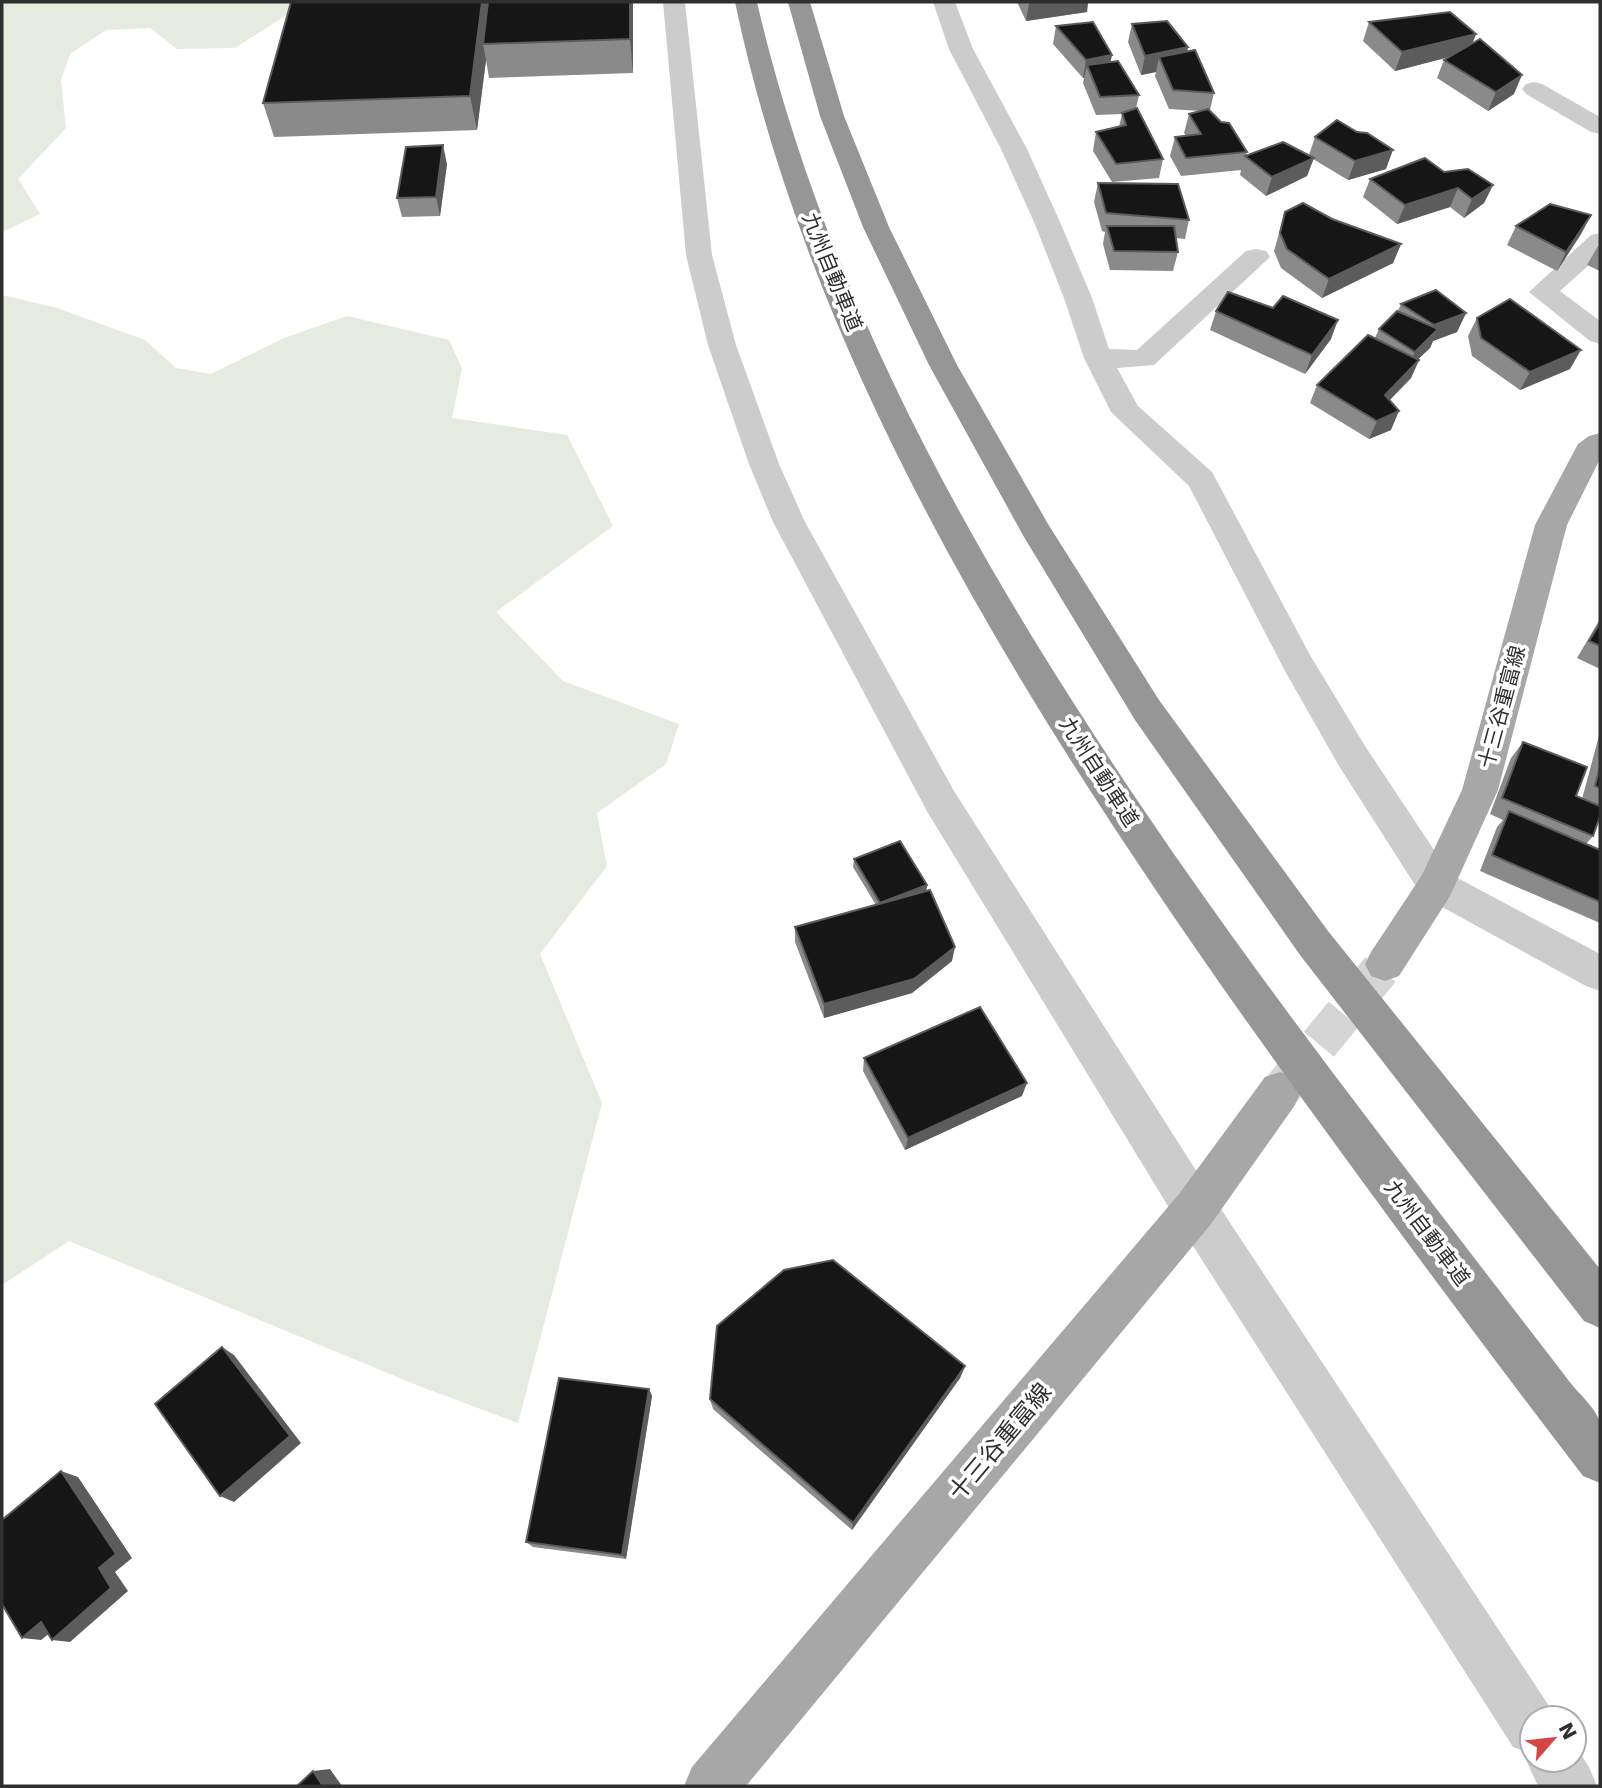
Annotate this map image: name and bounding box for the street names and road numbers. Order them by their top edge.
street label: 九州自動車道 [797,209,867,335]
street label: 十三谷重富線 [1474,643,1530,771]
street label: 九州自動車道 [1055,713,1143,831]
street label: 九州自動車道 [1380,1175,1474,1291]
street label: 十三谷重富線 [943,1378,1057,1506]

